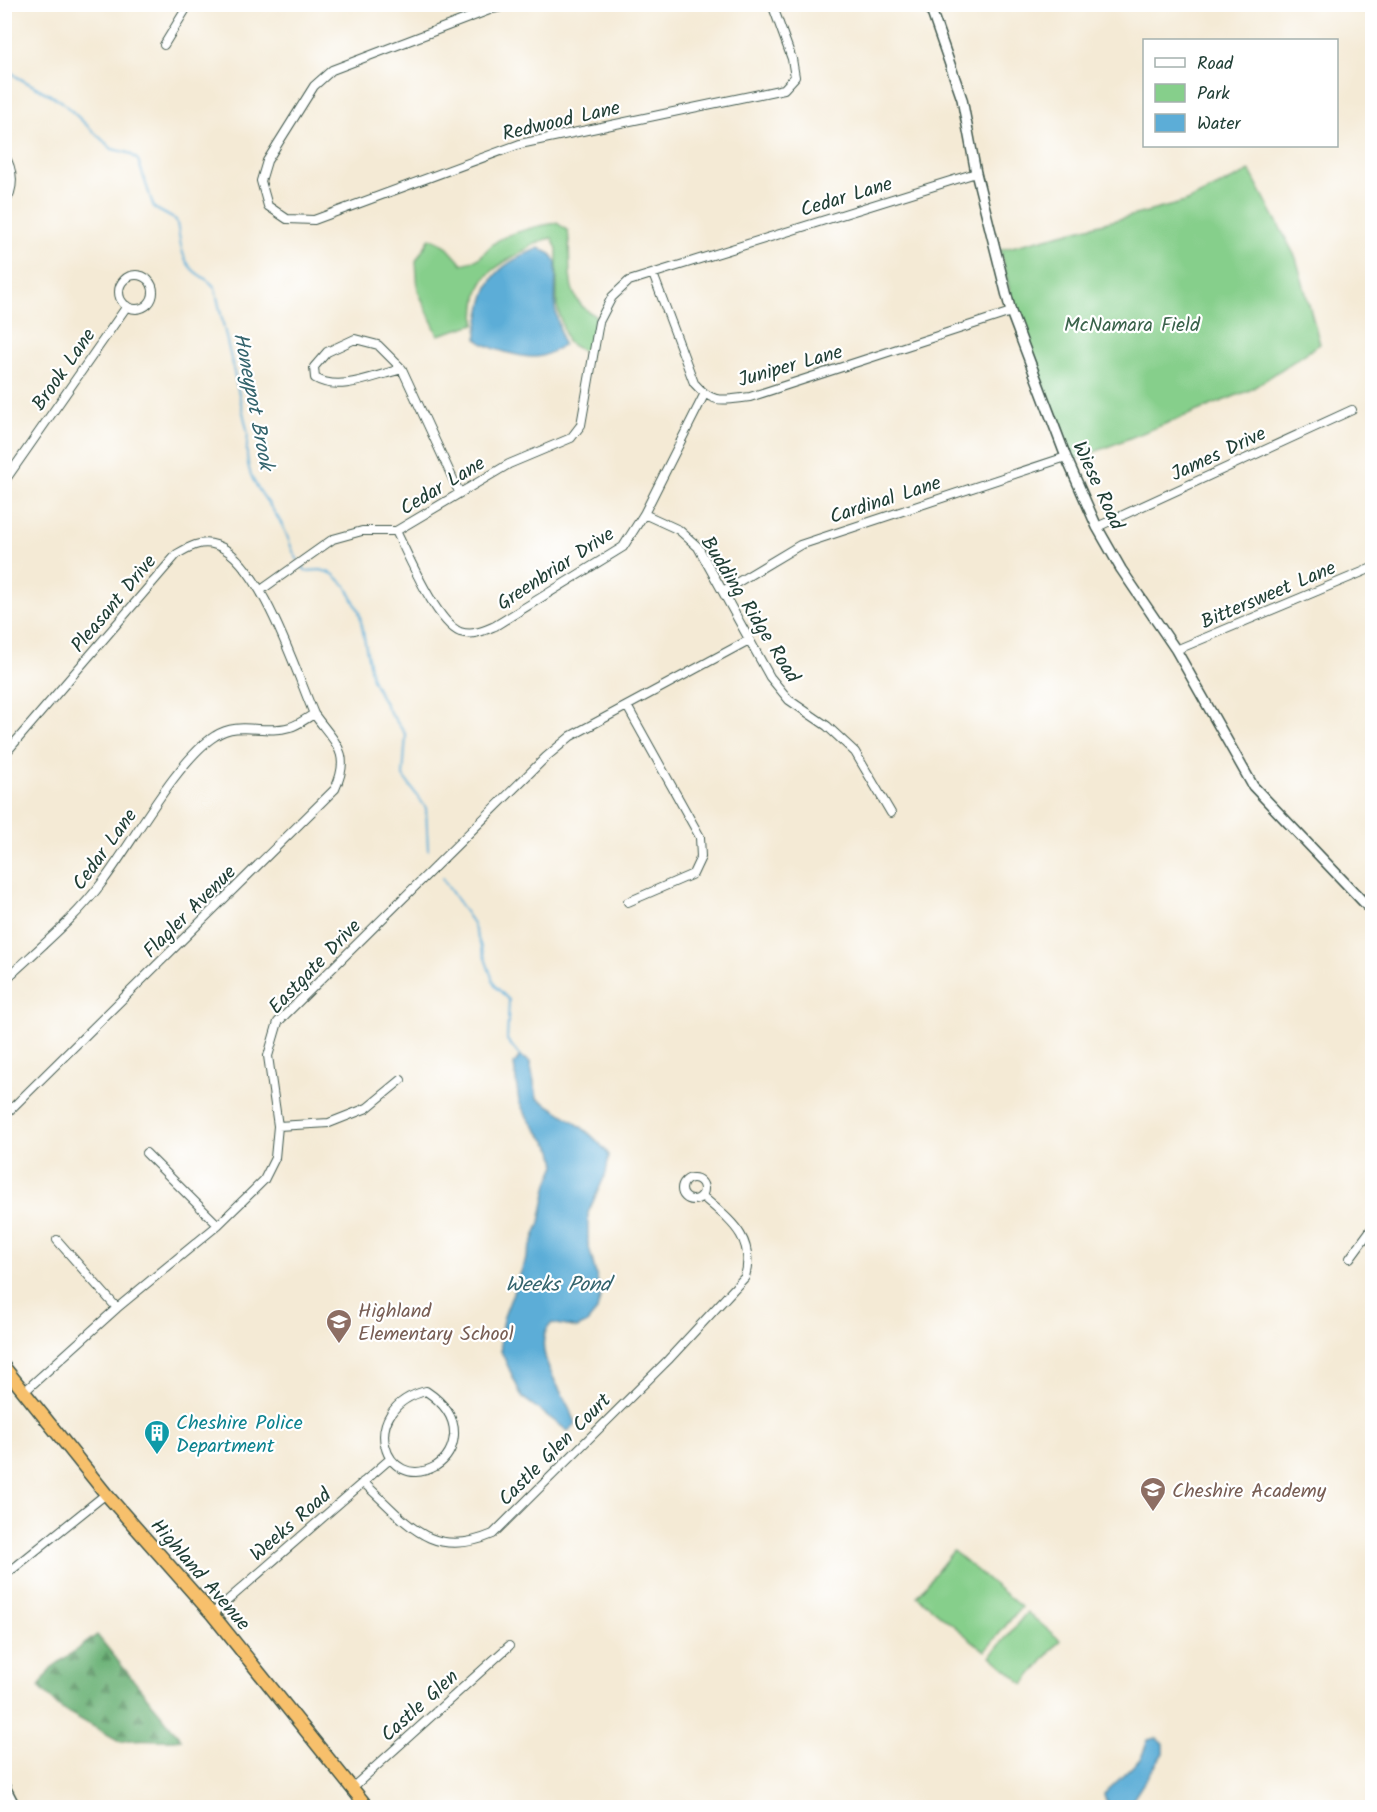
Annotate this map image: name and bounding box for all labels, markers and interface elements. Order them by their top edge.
legend [1143,39,1338,147]
text: Road [1197,50,1234,79]
text: Park [1197,80,1230,109]
street label: Redwood Lane [499,93,624,151]
text: Water [1197,110,1242,139]
street label: Cedar Lane [797,169,897,227]
park label: McNamara Field [1064,310,1201,342]
street label: Brook Lane [24,322,105,418]
water label: Honeypot Brook [223,330,283,476]
street label: Juniper Lane [734,337,847,397]
street label: James Drive [1166,419,1272,491]
street label: Wiese Road [1063,436,1132,537]
street label: Cedar Lane [394,449,492,525]
street label: Cardinal Lane [826,468,946,534]
street label: Greenbriar Drive [491,519,621,620]
street label: Budding Ridge Road [691,530,808,691]
street label: Pleasant Drive [64,548,165,661]
street label: Bittersweet Lane [1196,553,1341,639]
street label: Cedar Lane [65,802,146,898]
street label: Flagler Avenue [136,858,245,967]
street label: Eastgate Drive [261,912,370,1023]
water label: Weeks Pond [505,1269,615,1302]
place label: Highland Elementary School [358,1296,514,1351]
school or university icon: Highland Elementary School [324,1307,354,1345]
street label: Castle Glen Court [491,1386,620,1515]
place label: Cheshire Police Department [176,1408,303,1463]
building icon: Cheshire Police Department [142,1418,172,1456]
school or university icon: Cheshire Academy [1138,1475,1168,1513]
place label: Cheshire Academy [1172,1476,1327,1508]
street label: Weeks Road [243,1480,340,1570]
street label: Highland Avenue [141,1512,258,1639]
street label: Castle Glen [374,1662,467,1751]

